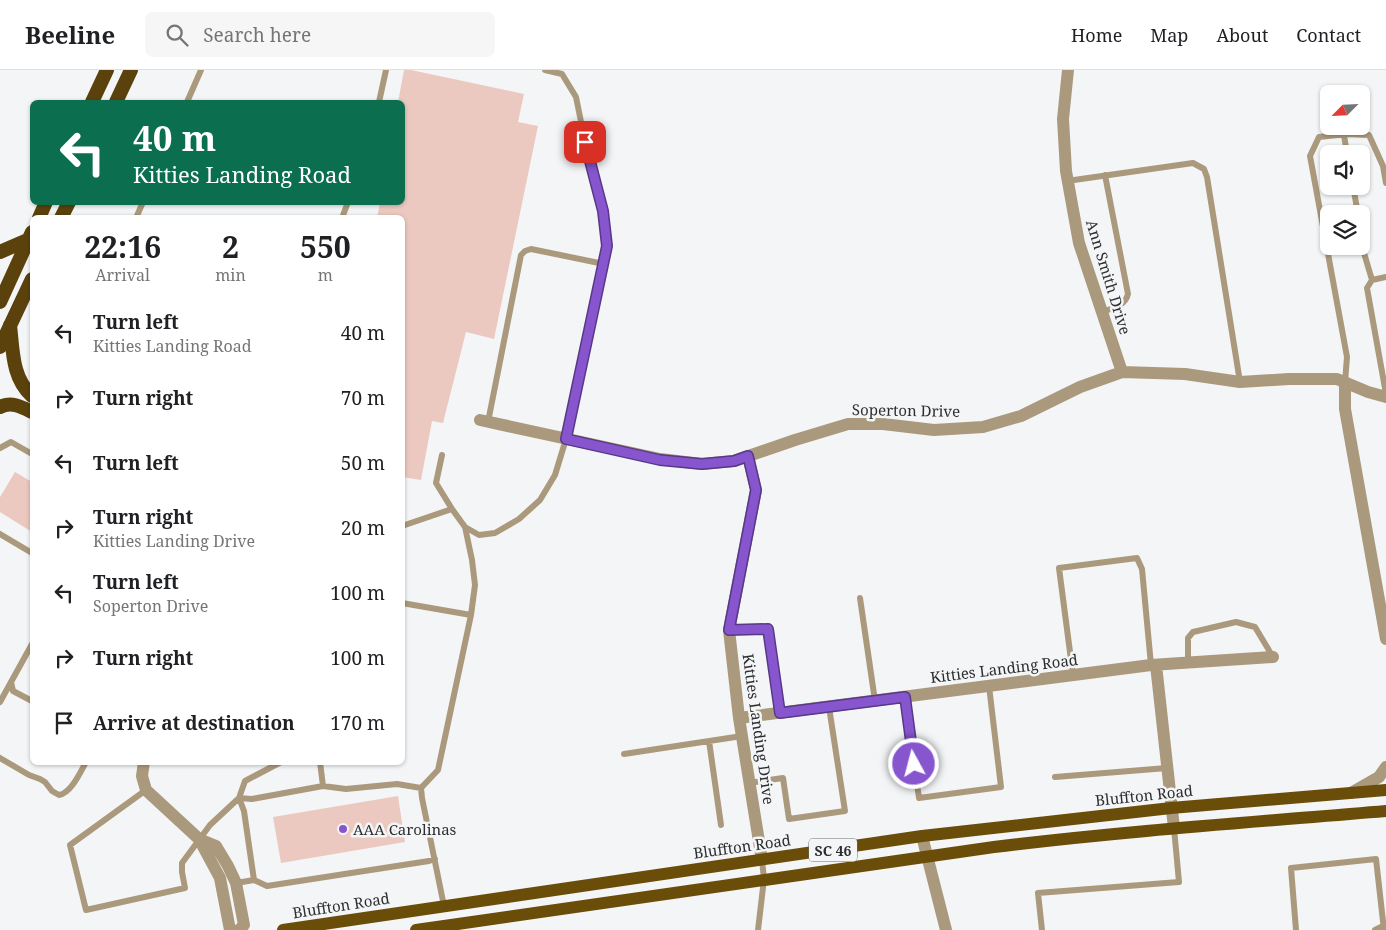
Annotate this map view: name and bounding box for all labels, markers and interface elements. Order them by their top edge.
search box [145,12,495,57]
text: Beeline [25,18,115,51]
icon: search [163,21,191,49]
text: Search here [203,22,311,48]
text: Home [1071,23,1122,47]
text: Map [1150,23,1188,47]
text: About [1216,23,1268,47]
text: Contact [1296,23,1361,47]
north arrow [1320,85,1370,135]
map controls [1320,85,1370,255]
text: 40 m [133,114,216,161]
icon: left [50,120,115,185]
pin [564,121,606,163]
icon: arrive [571,128,599,156]
button: sound [1320,145,1370,195]
text: Kitties Landing Road [133,159,351,189]
button: layers [1320,205,1370,255]
street label: Ann Smith Drive [1082,217,1136,337]
text: 22:16 [84,226,161,267]
text: 2 [222,226,239,267]
text: 550 [300,226,351,267]
text: Arrival [95,264,150,286]
text: min [215,264,246,286]
text: m [318,264,333,286]
text: Turn left [93,309,179,335]
icon: left [50,319,78,347]
text: 40 m [341,320,385,346]
text: Kitties Landing Road [93,335,252,357]
icon: right [50,384,78,412]
text: Turn right [93,385,193,411]
text: 70 m [341,385,385,411]
street label: Soperton Drive [852,399,960,421]
icon: left [50,449,78,477]
text: Turn left [93,450,179,476]
text: 50 m [341,450,385,476]
text: Turn right [93,504,193,530]
icon: right [50,514,78,542]
text: 20 m [341,515,385,541]
text: Kitties Landing Drive [93,530,255,552]
text: Turn left [93,569,179,595]
icon: left [50,579,78,607]
text: 100 m [330,580,385,606]
text: Soperton Drive [93,595,208,617]
icon: right [50,644,78,672]
text: Turn right [93,645,193,671]
text: 100 m [330,645,385,671]
street label: Kitties Landing Road [929,649,1079,687]
street label: Kitties Landing Drive [739,652,779,806]
icon: arrive [50,709,78,737]
text: Arrive at destination [93,710,295,736]
text: 170 m [330,710,385,736]
position arrow [887,737,939,789]
street label: Bluffton Road [1094,780,1194,810]
place label: AAA Carolinas [353,819,457,839]
marker: AAA Carolinas [337,823,349,835]
street label: Bluffton Road [692,829,792,863]
road number: SC 46 [809,838,857,862]
street label: Bluffton Road [291,887,391,923]

